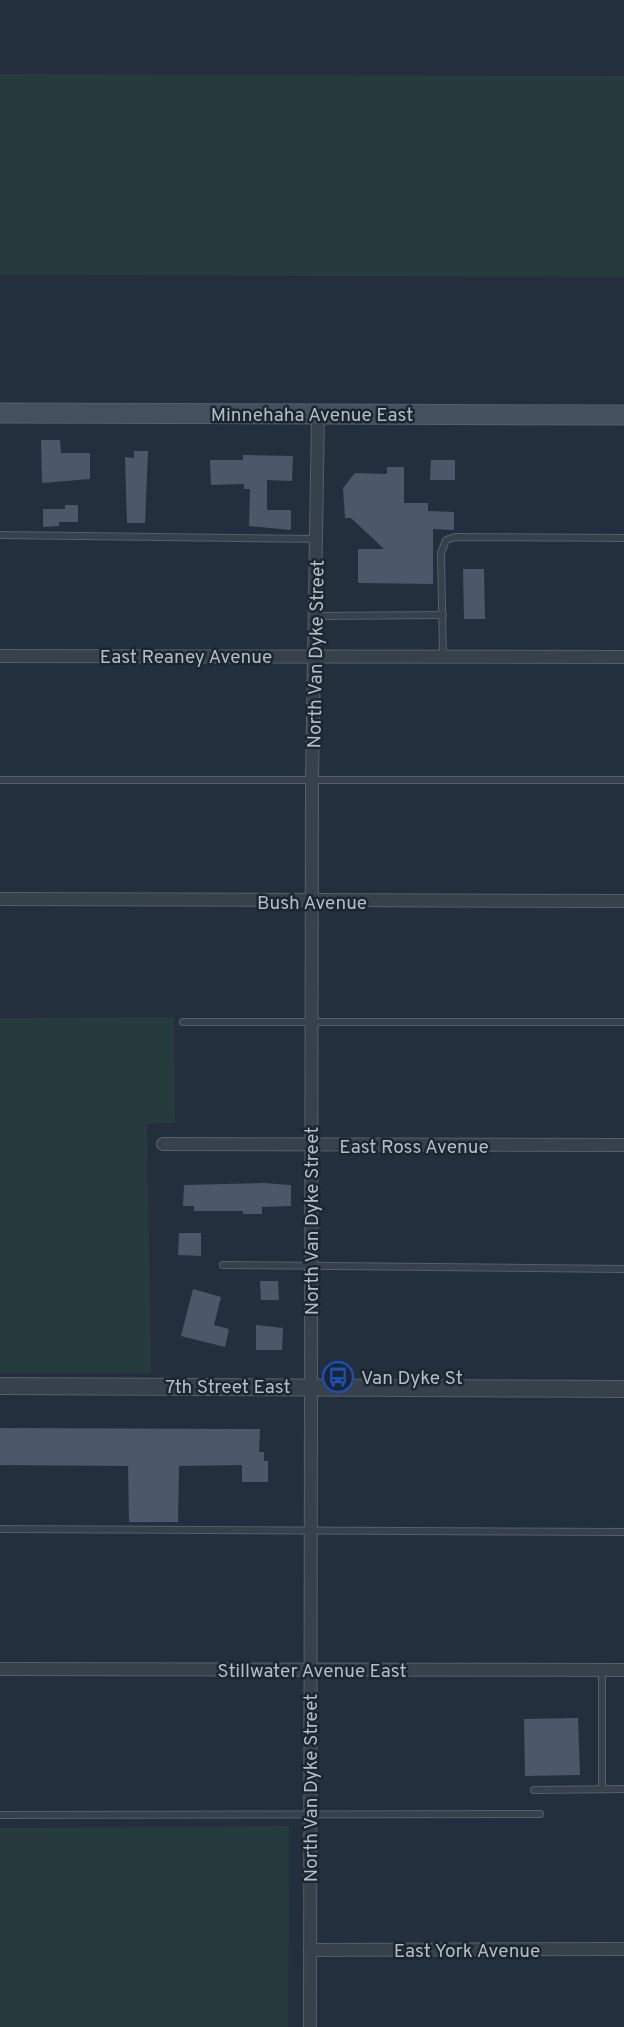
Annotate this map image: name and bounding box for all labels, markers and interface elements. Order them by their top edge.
street label: Minnehaha Avenue East [211,404,413,428]
street label: North Van Dyke Street [303,560,331,749]
street label: East Reaney Avenue [100,646,272,670]
street label: Bush Avenue [257,892,367,916]
street label: North Van Dyke Street [301,1127,325,1315]
street label: East Ross Avenue [339,1136,489,1160]
bus stop icon: Van Dyke St [321,1360,355,1394]
place label: Van Dyke St [361,1367,463,1391]
street label: 7th Street East [165,1376,291,1400]
street label: Stillwater Avenue East [217,1660,407,1684]
street label: North Van Dyke Street [300,1694,324,1882]
street label: East York Avenue [394,1940,540,1964]

